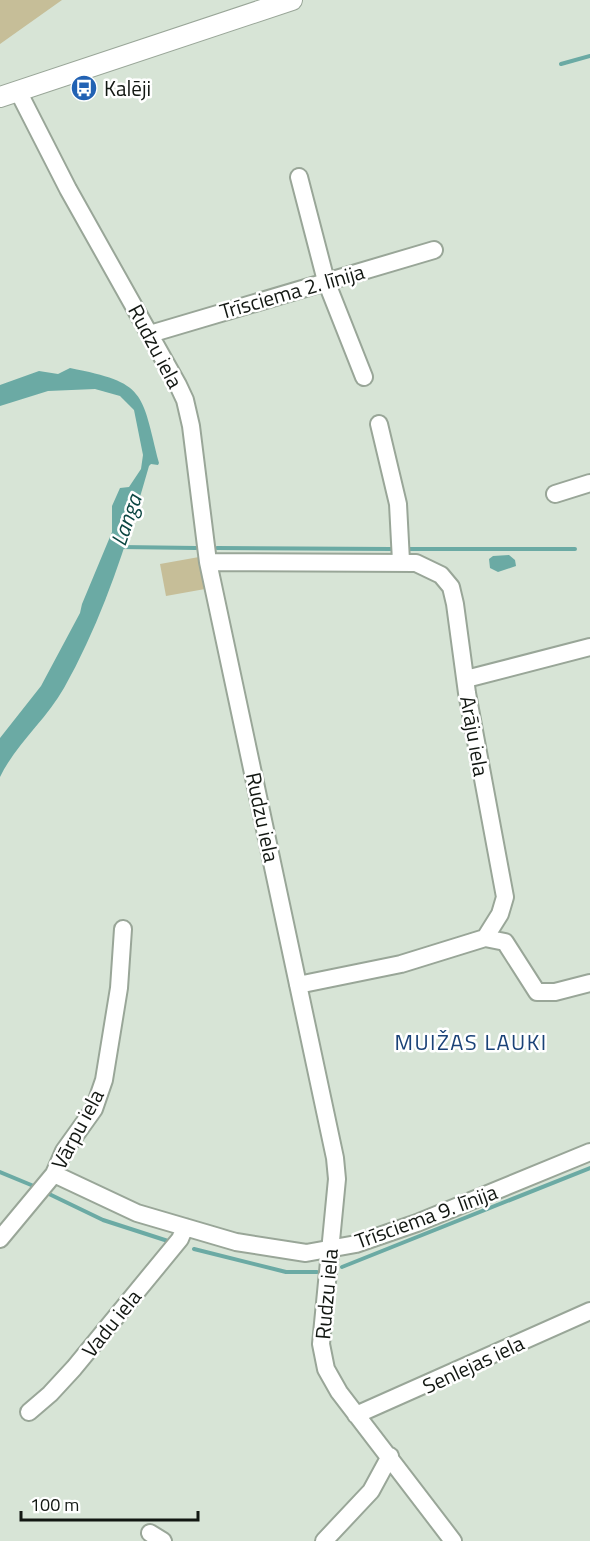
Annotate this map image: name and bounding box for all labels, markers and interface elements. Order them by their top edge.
place label: Kalēji [104,72,151,104]
bus stop icon: Kalēji [69,73,99,103]
street label: Trīsciema 2. līnija [216,255,369,327]
street label: Rudzu iela [121,298,192,394]
water label: Langa [101,488,151,550]
street label: Arāju iela [452,693,498,779]
street label: Rudzu iela [238,769,288,865]
district label: MUIŽAS LAUKI [394,1025,548,1059]
street label: Vārpu iela [42,1083,112,1175]
street label: Trīsciema 9. līnija [350,1175,502,1257]
street label: Rudzu iela [306,1247,346,1341]
street label: Vadu iela [74,1282,149,1364]
street label: Senlejas iela [417,1326,529,1401]
scale bar [21,1484,198,1522]
text: 100 m [30,1491,79,1518]

